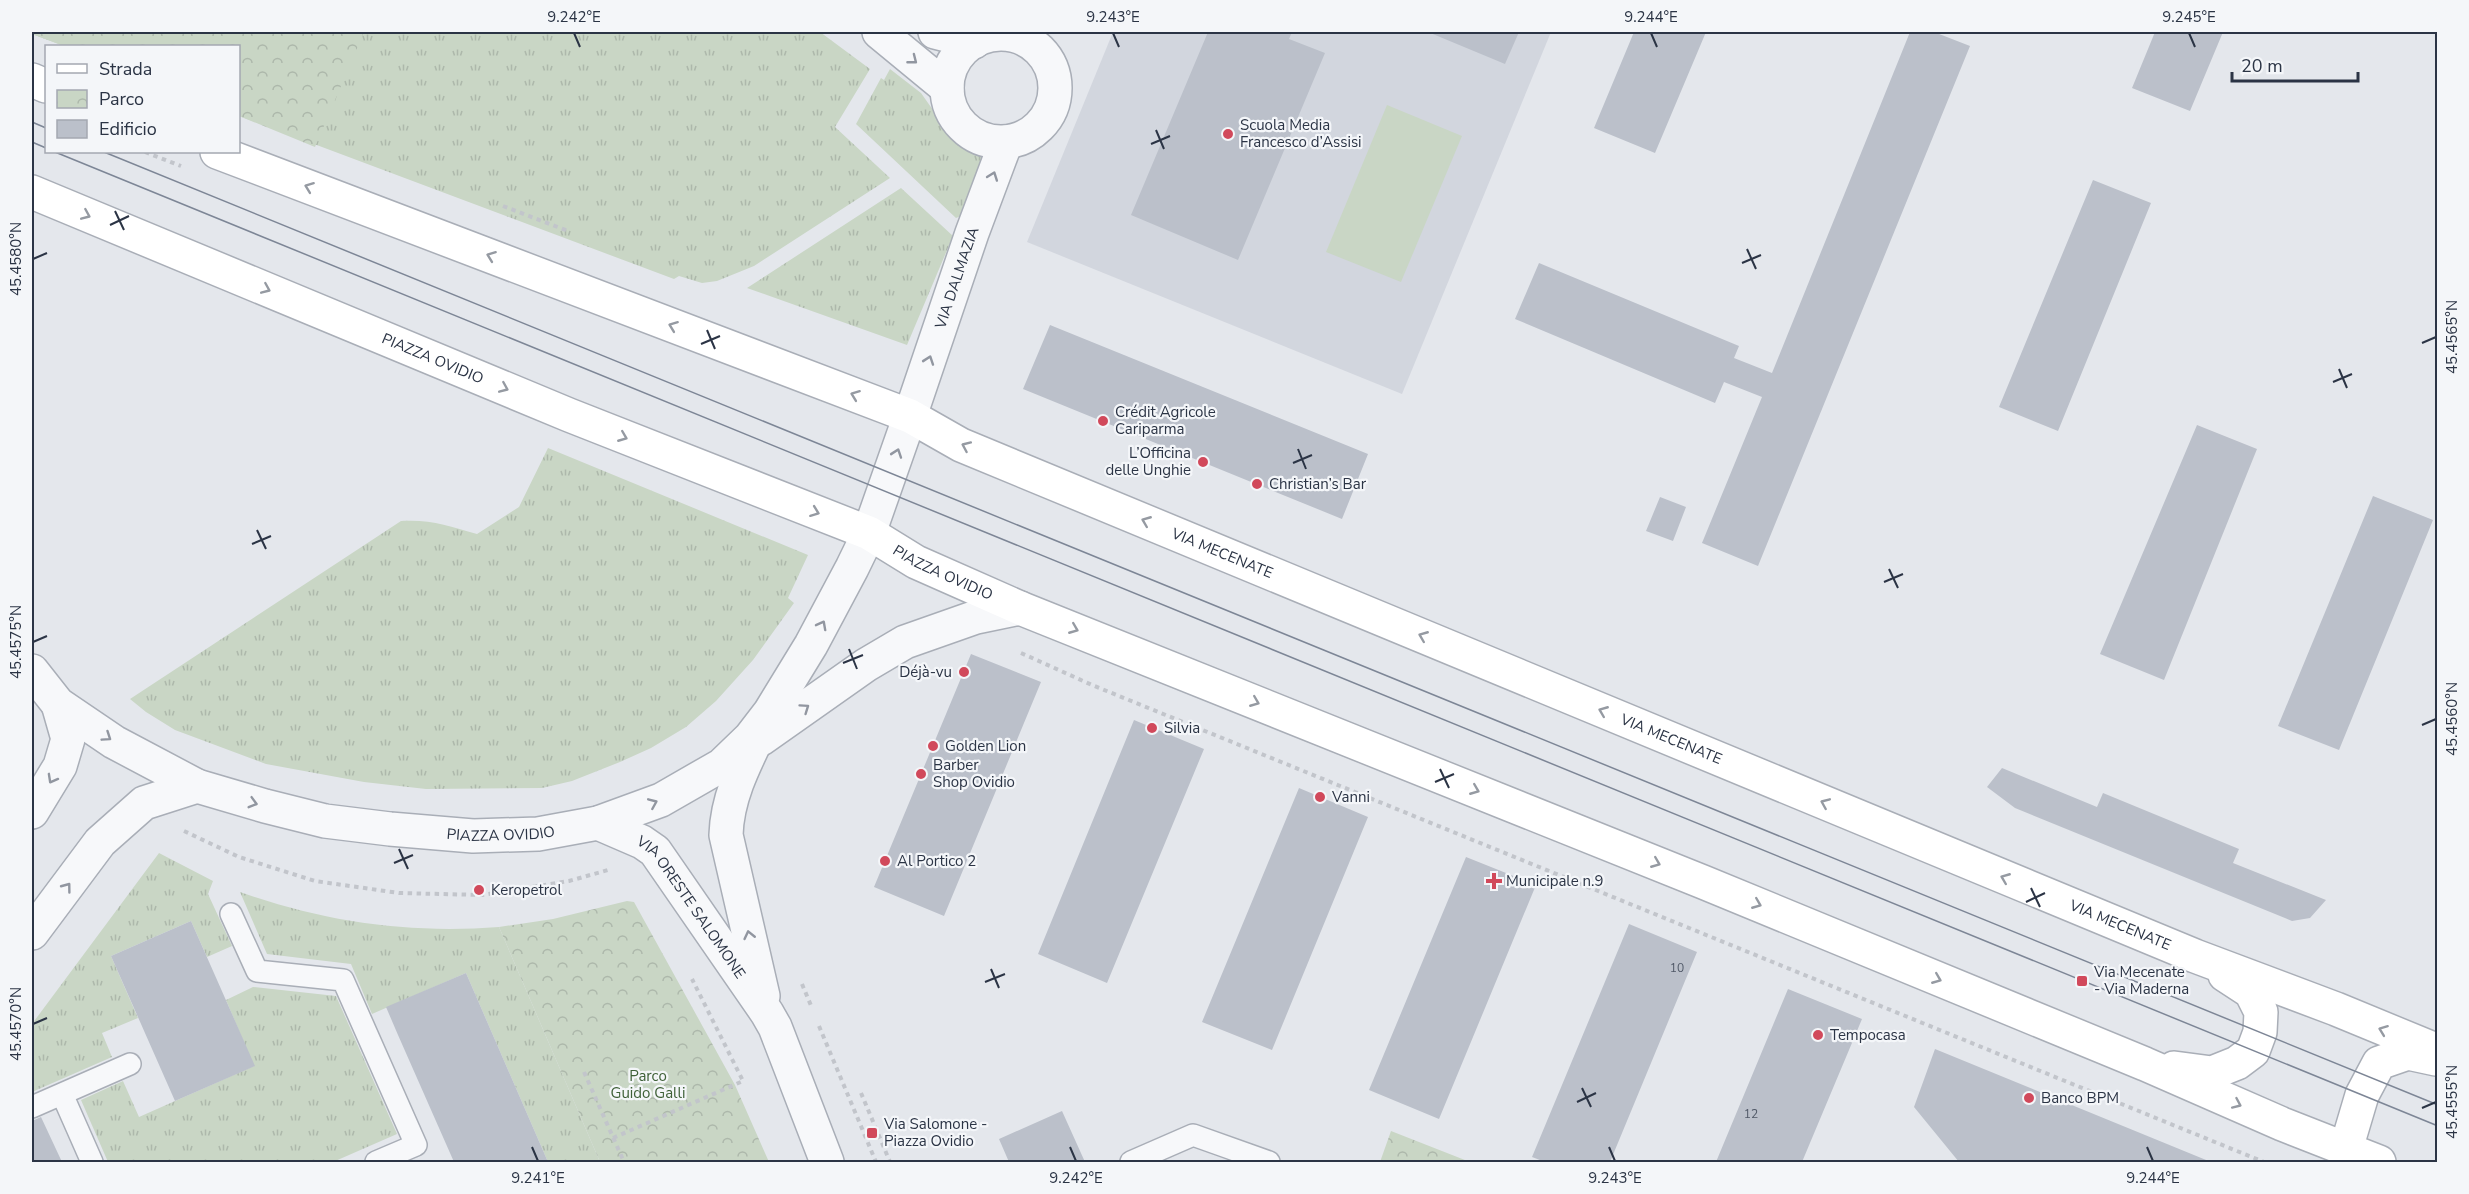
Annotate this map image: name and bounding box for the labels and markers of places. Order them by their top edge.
place label: Scuola Media Francesco d’Assisi [1240,115,1362,152]
marker: Scuola Media Francesco d’Assisi [1221,127,1235,141]
place label: Crédit Agricole Cariparma [1115,402,1216,439]
marker: Crédit Agricole Cariparma [1096,414,1110,428]
place label: L’Officina delle Unghie [1105,443,1191,480]
marker: L’Officina delle Unghie [1196,455,1210,469]
place label: Christian’s Bar [1269,474,1367,494]
marker: Christian’s Bar [1250,477,1264,491]
place label: Déjà-vu [899,662,952,682]
marker: Déjà-vu [957,665,971,679]
place label: Silvia [1164,718,1200,738]
marker: Silvia [1145,721,1159,735]
place label: Golden Lion [945,736,1026,756]
marker: Golden Lion [926,739,940,753]
place label: Barber Shop Ovidio [933,755,1015,792]
marker: Barber Shop Ovidio [914,767,928,781]
place label: Vanni [1331,787,1370,807]
marker: Vanni [1313,790,1327,804]
place label: Al Portico 2 [897,851,976,871]
marker: Al Portico 2 [878,854,892,868]
place label: Municipale n.9 [1506,871,1604,891]
marker: Municipale n.9 [1487,874,1501,888]
place label: Keropetrol [491,880,562,900]
marker: Keropetrol [472,883,486,897]
place label: Via Mecenate - Via Maderna [2093,962,2189,999]
marker: Via Mecenate - Via Maderna [2075,974,2089,988]
place label: Tempocasa [1830,1025,1906,1045]
marker: Tempocasa [1811,1028,1825,1042]
place label: Banco BPM [2041,1088,2119,1108]
marker: Banco BPM [2022,1091,2036,1105]
place label: Via Salomone - Piazza Ovidio [883,1114,987,1151]
marker: Via Salomone - Piazza Ovidio [865,1126,879,1140]

